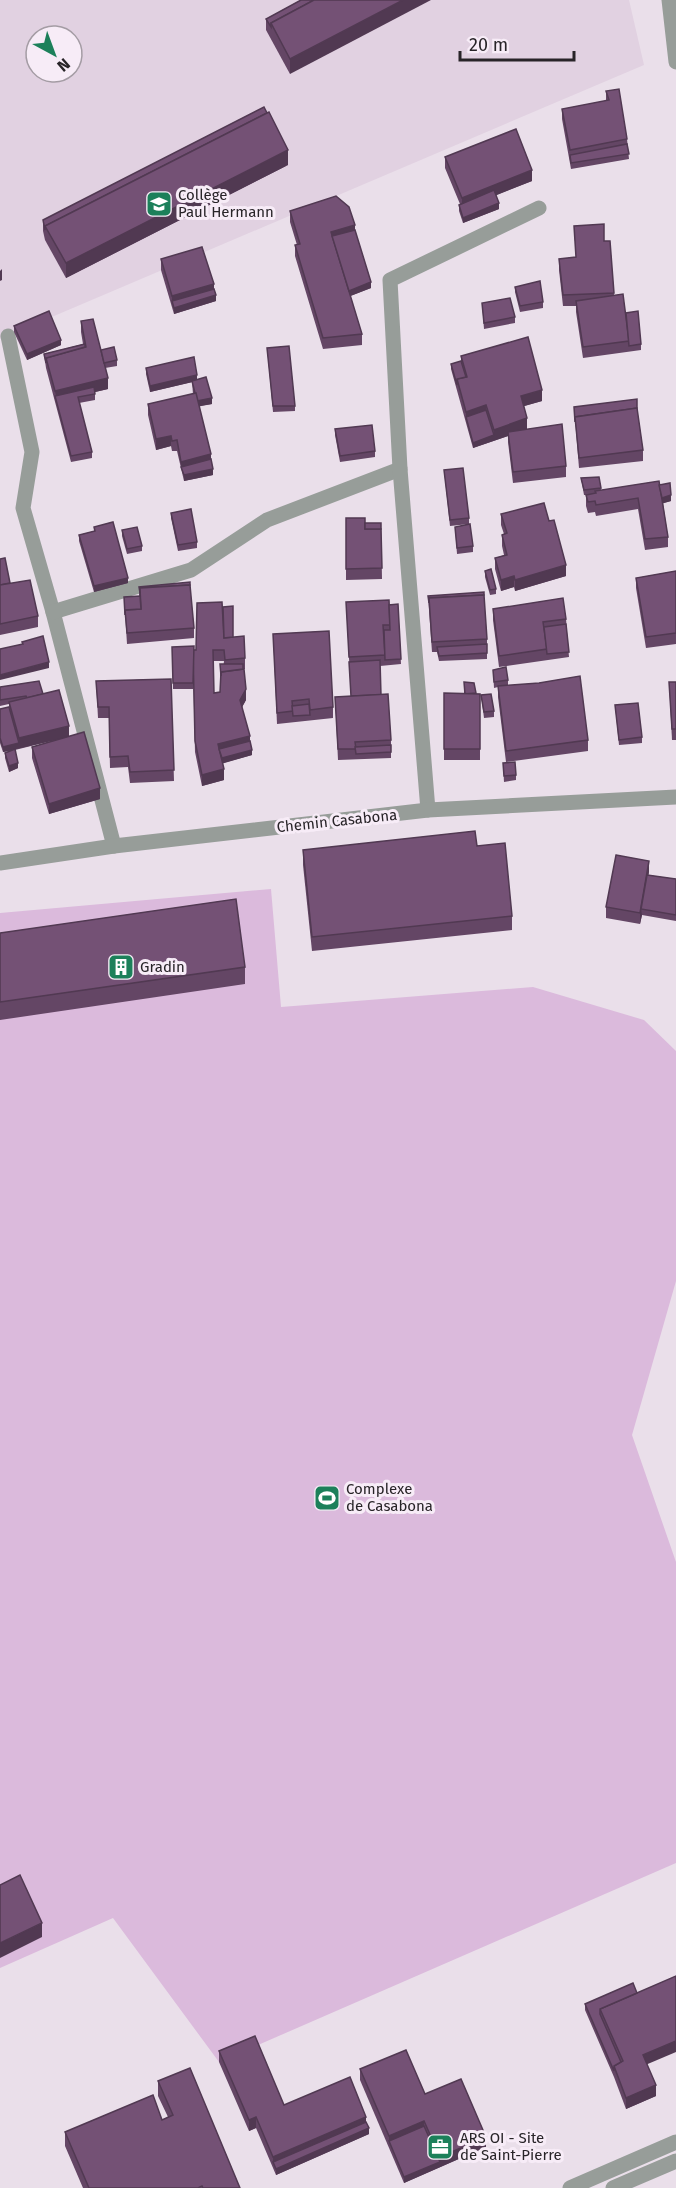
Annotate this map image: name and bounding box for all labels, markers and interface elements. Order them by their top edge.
north arrow [24,24,84,84]
scale bar [460,24,574,62]
text: 20 m [469,34,508,56]
text: N [53,54,74,76]
place label: Collège Paul Hermann [178,186,274,221]
school or university icon: Collège Paul Hermann [144,189,174,219]
street label: Chemin Casabona [276,806,398,836]
building icon: Gradin [106,952,136,982]
place label: Gradin [140,958,185,976]
place label: Complexe de Casabona [346,1480,433,1515]
sports icon: Complexe de Casabona [312,1483,342,1513]
place label: ARS OI - Site de Saint-Pierre [460,2129,562,2164]
office icon: ARS OI - Site de Saint-Pierre [425,2132,455,2162]

